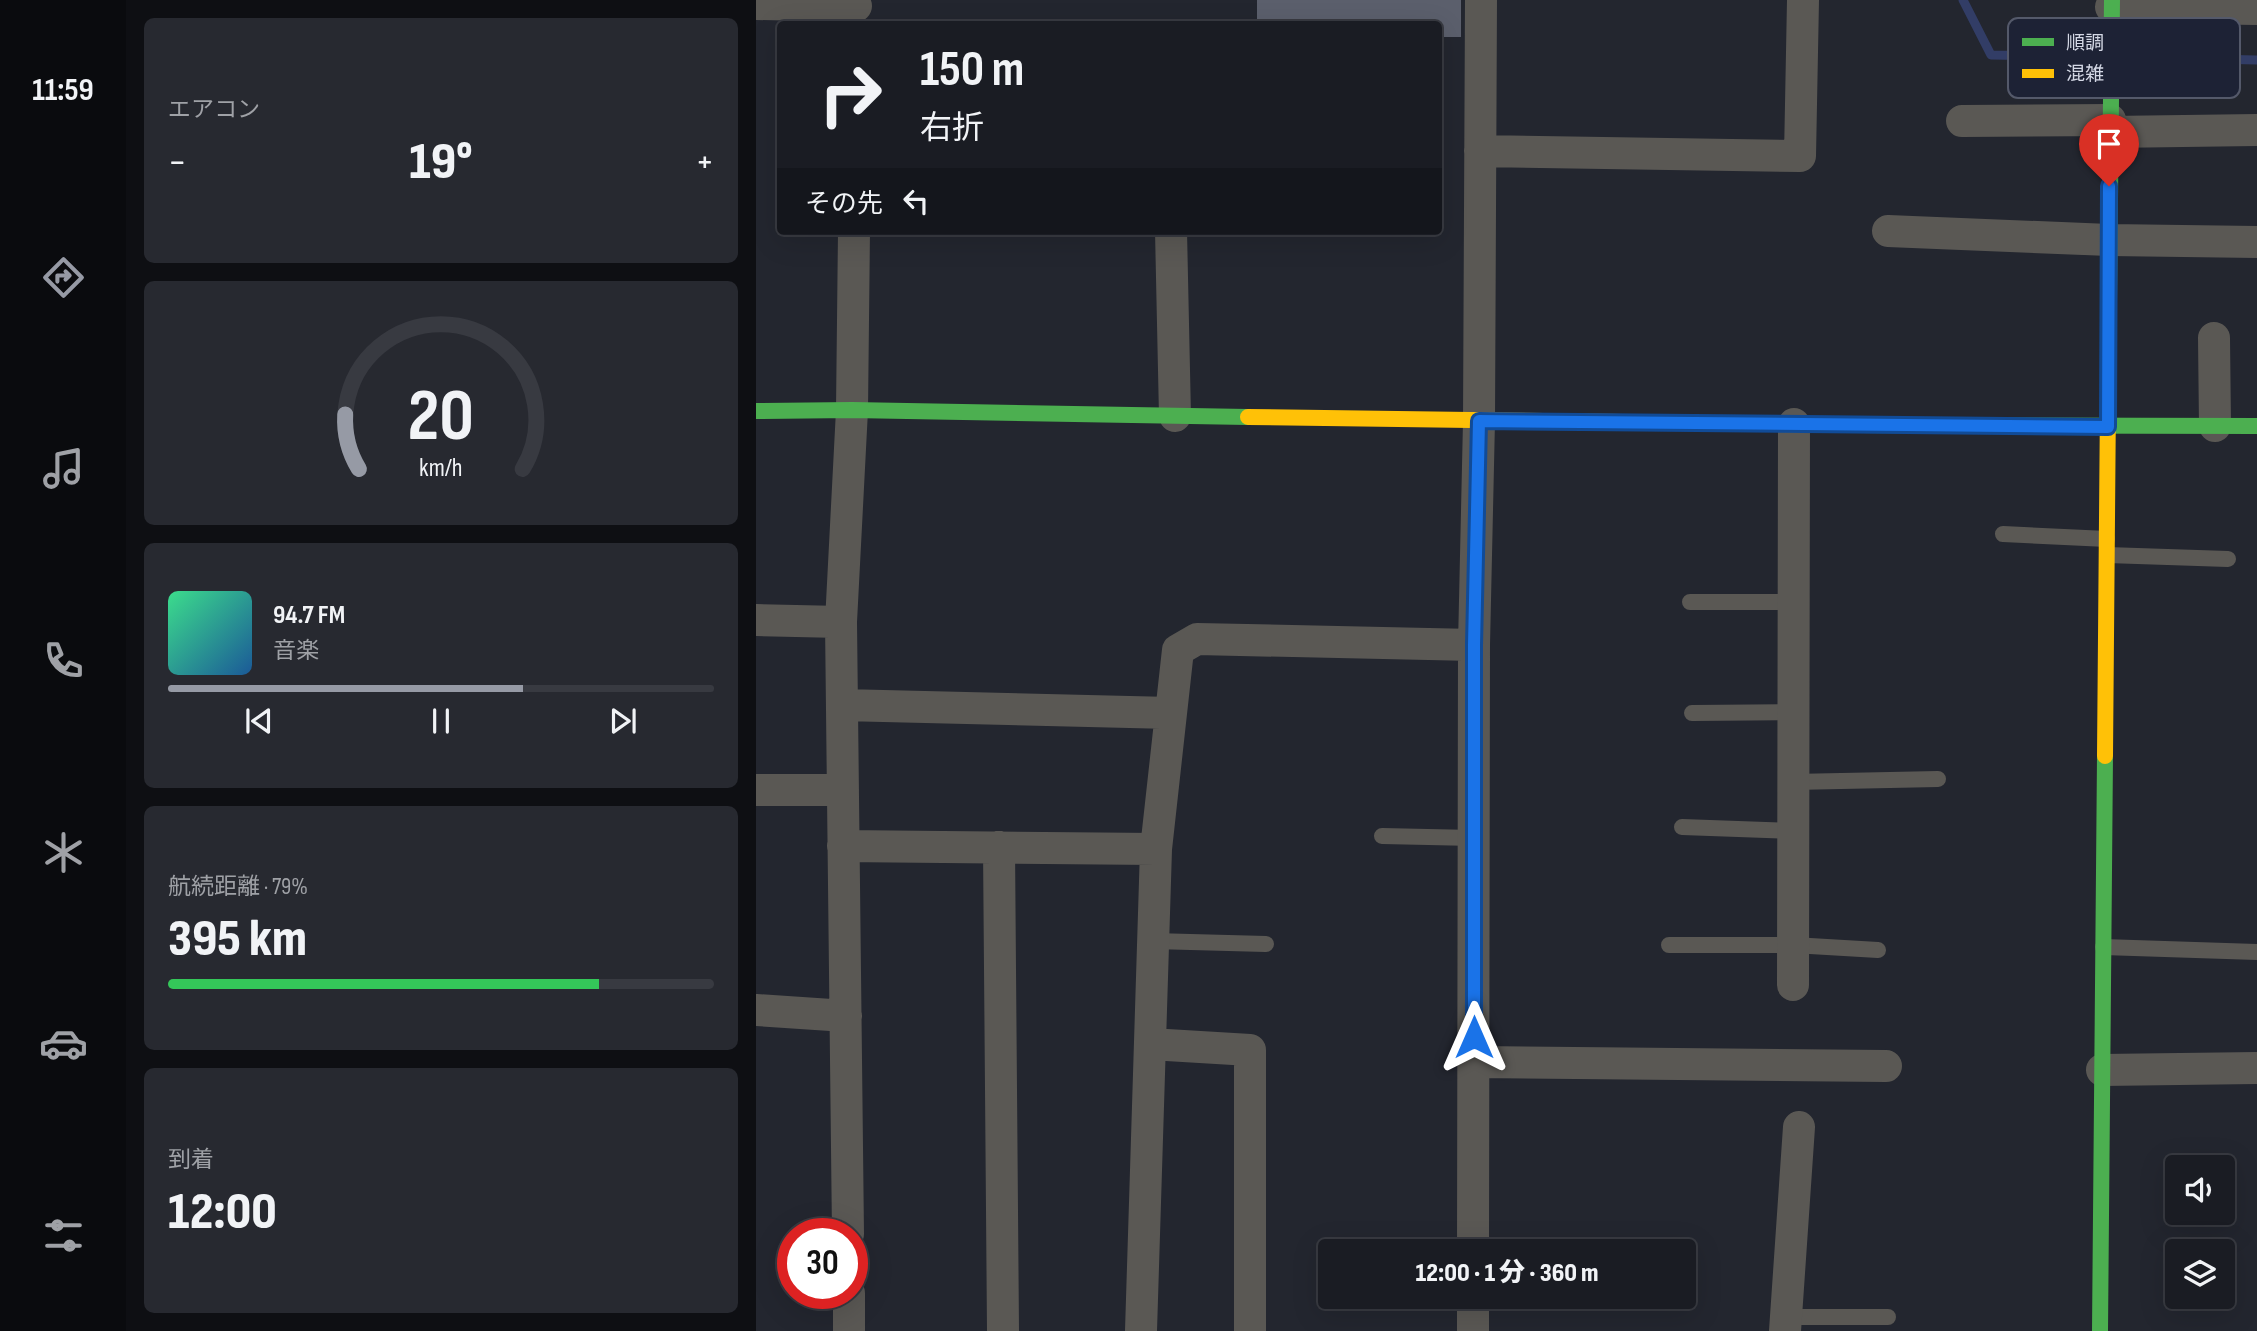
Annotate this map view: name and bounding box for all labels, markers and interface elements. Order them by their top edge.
legend [2008,18,2240,98]
text: 順調 [2066,32,2104,55]
text: 150 m [920,41,1024,100]
icon: right [805,49,896,140]
text: 混雑 [2066,63,2104,86]
text: 11:59 [32,71,94,110]
text: エアコン [168,96,260,124]
text: 右折 [920,109,984,148]
pin [2079,114,2139,186]
icon: arrive [2090,125,2128,163]
text: 19° [409,131,473,194]
text: − [168,140,187,185]
text: + [695,140,714,185]
icon: left [897,182,935,220]
text: その先 [805,189,883,220]
icon: directions [39,253,88,302]
text: 20 [408,373,474,461]
icon: music [39,444,88,493]
text: km/h [419,453,463,484]
text: 94.7 FM [273,600,345,631]
icon: phone [39,636,88,685]
text: 音楽 [273,637,319,665]
icon: previous [240,702,278,740]
icon: pause [422,702,460,740]
icon: next [604,702,642,740]
icon: climate [39,828,88,877]
text: 航続距離 · 79% [168,873,308,901]
text: 395 km [168,908,307,971]
position arrow [1437,1000,1511,1074]
icon: car [39,1019,88,1068]
text: 到着 [168,1146,214,1174]
map controls [2165,1155,2235,1309]
button: sound [2165,1155,2235,1225]
text: 12:00 [168,1181,277,1244]
icon: filters [39,1211,88,1260]
speed limit sign: 30 [777,1218,868,1309]
button: layers [2165,1239,2235,1309]
text: 12:00 · 1 分 · 360 m [1415,1258,1599,1289]

